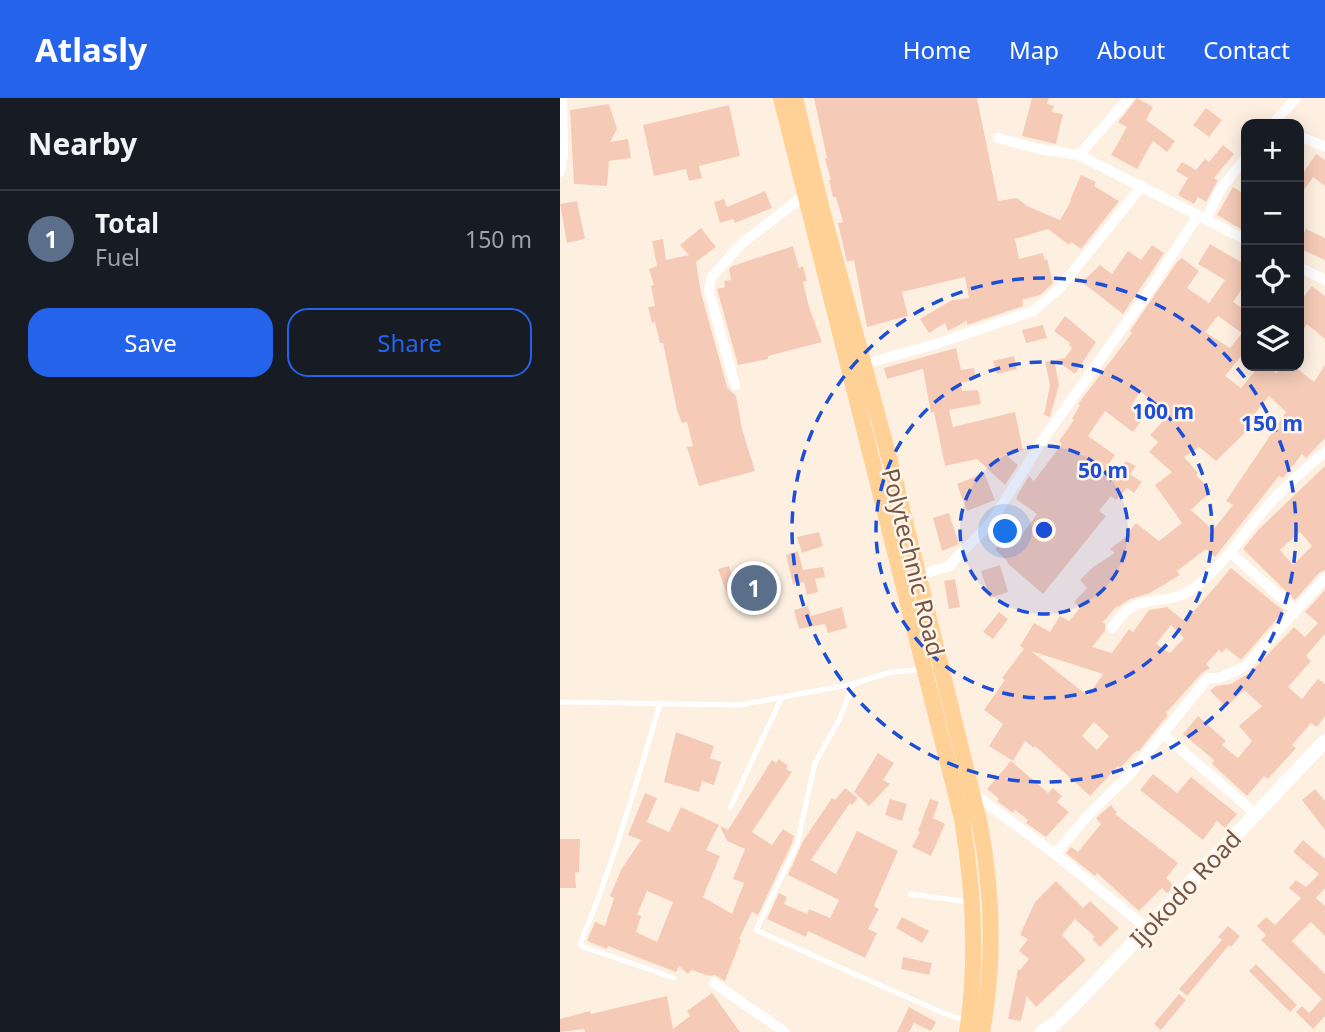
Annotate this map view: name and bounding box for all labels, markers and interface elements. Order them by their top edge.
text: Atlasly [35,27,147,72]
text: Home [903,33,971,66]
text: Map [1009,33,1059,66]
text: About [1097,33,1165,66]
text: Contact [1203,33,1290,66]
map controls [1241,119,1304,371]
button: + [1241,119,1304,182]
text: Nearby [28,123,137,164]
button: − [1241,182,1304,245]
text: Total [95,205,159,241]
text: 1 [44,223,58,255]
text: 150 m [465,223,532,255]
text: Fuel [95,241,140,273]
button: locate [1241,245,1304,308]
button: Save [28,308,273,377]
button: Share [287,308,532,377]
button: layers [1241,308,1304,371]
text: 100 m [1132,397,1194,425]
text: 150 m [1241,409,1303,437]
text: 50 m [1078,456,1128,484]
street label: Polytechnic Road [875,465,953,659]
your location [988,514,1022,548]
centre of rings [1032,518,1056,542]
pin: 1 [731,562,777,614]
street label: Ijokodo Road [1122,822,1248,954]

